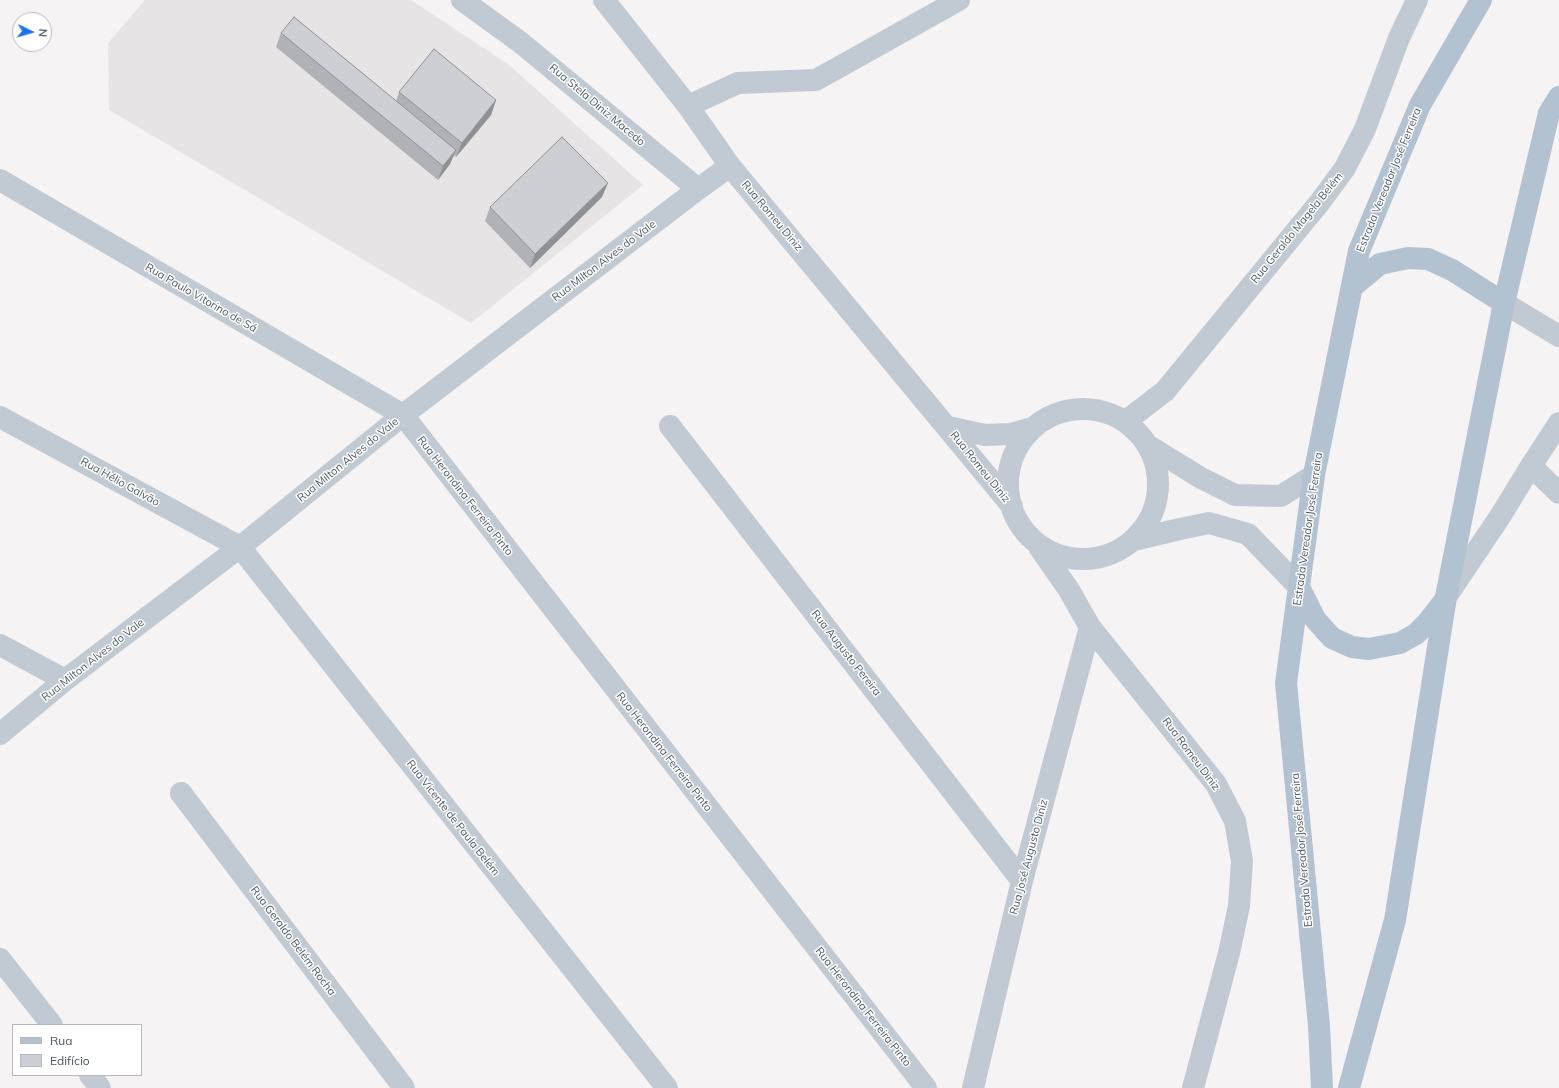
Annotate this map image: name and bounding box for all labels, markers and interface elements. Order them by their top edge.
north arrow [12,12,52,52]
text: N [36,28,50,38]
street label: Rua Stela Diniz Macedo [546,61,648,149]
street label: Estrada Vereador José Ferreira [1354,106,1424,254]
street label: Rua Geraldo Magela Belém [1248,170,1346,286]
street label: Rua Romeu Diniz [739,178,805,254]
street label: Rua Milton Alves do Vale [550,218,658,304]
street label: Rua Paulo Vitorino de Sá [143,261,259,335]
street label: Rua Milton Alves do Vale [295,415,401,505]
street label: Rua Romeu Diniz [947,429,1013,505]
street label: Rua Herondina Ferreira Pinto [414,434,516,558]
street label: Estrada Vereador José Ferreira [1291,451,1325,607]
street label: Rua Hélio Galvão [78,455,162,509]
street label: Rua Augusto Pereira [808,608,884,698]
street label: Rua Milton Alves do Vale [39,616,147,704]
street label: Rua Herondina Ferreira Pinto [613,690,715,814]
street label: Rua Romeu Diniz [1159,715,1223,793]
street label: Rua Vicente de Paula Belém [404,757,502,879]
street label: Estrada Vereador José Ferreira [1289,772,1315,928]
street label: Rua José Augusto Diniz [1007,798,1051,916]
street label: Rua Geraldo Belém Rocha [248,884,338,998]
street label: Rua Herondina Ferreira Pinto [812,945,914,1069]
legend [12,1024,142,1076]
text: Rua [50,1033,72,1048]
text: Edifício [50,1053,90,1068]

